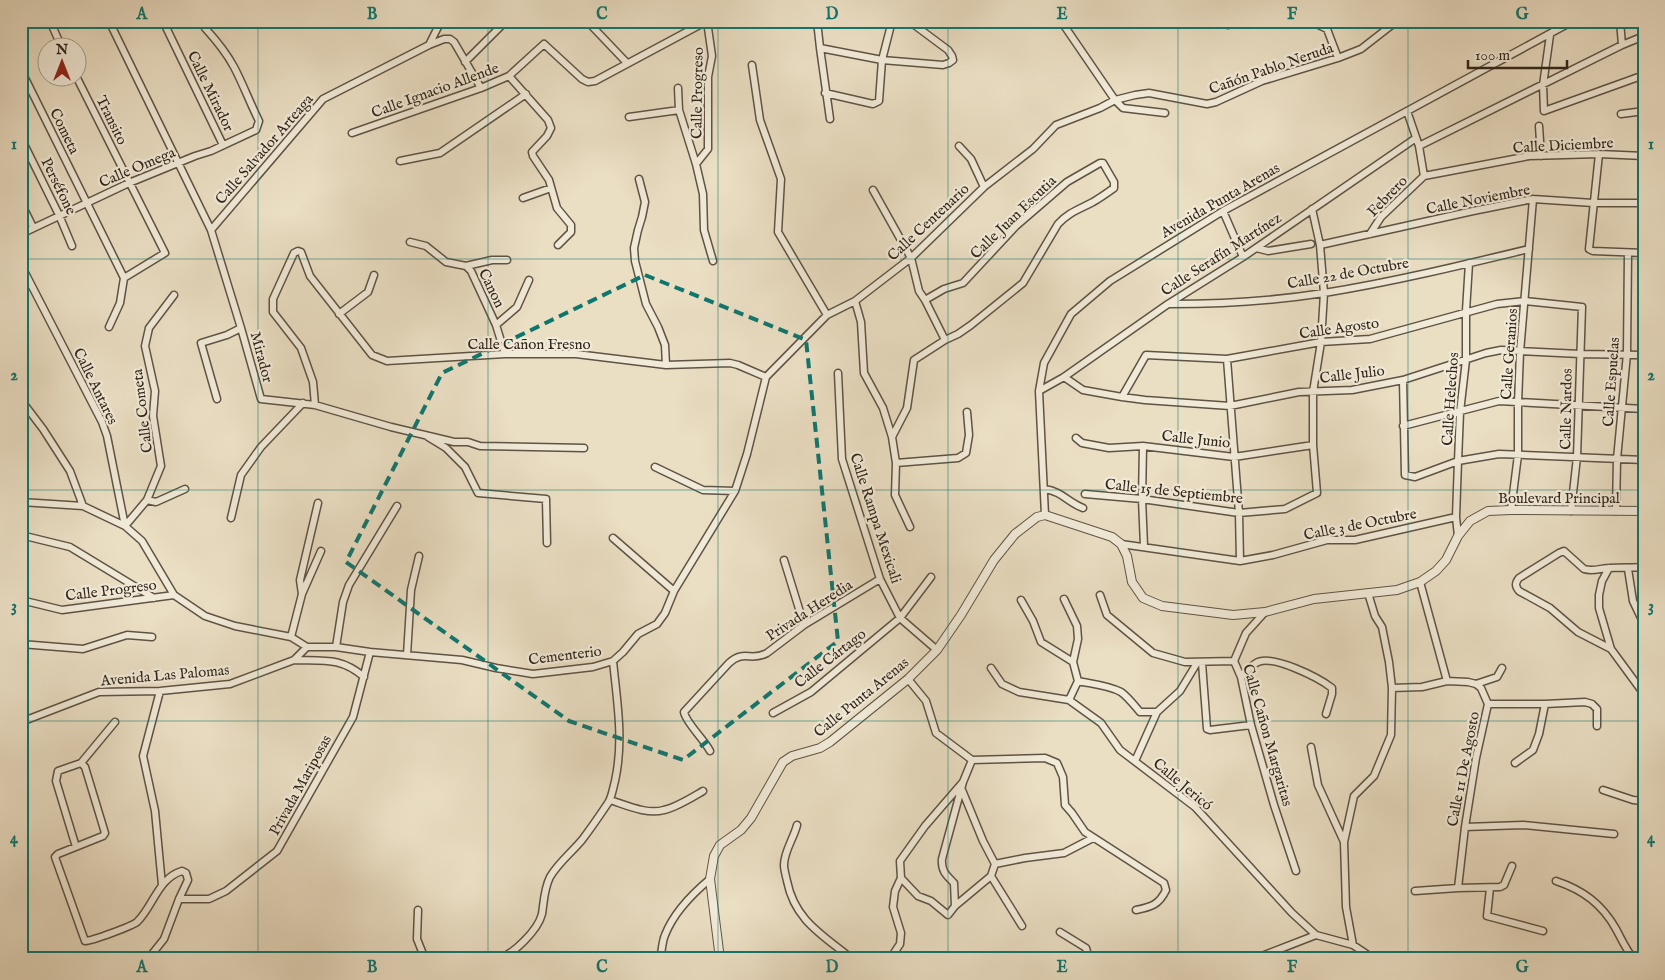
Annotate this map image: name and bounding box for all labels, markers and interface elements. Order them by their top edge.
text: A [136,5,149,25]
text: B [367,5,378,25]
text: C [596,5,608,25]
text: D [826,5,839,25]
text: E [1056,5,1068,25]
text: F [1287,5,1298,25]
text: G [1516,5,1529,25]
north arrow [38,38,88,88]
street label: Cañón Pablo Neruda [1207,38,1336,99]
scale bar [1468,38,1566,70]
text: N [55,41,68,59]
text: 100 m [1475,46,1511,65]
street label: Calle Progreso [687,47,708,139]
street label: Calle Mirador [183,48,238,135]
street label: Calle Ignacio Allende [369,59,502,122]
street label: Calle Salvador Arteaga [211,90,318,209]
street label: Transito [92,93,132,148]
street label: Cometa [45,105,84,158]
street label: Calle Diciembre [1512,133,1614,158]
text: 1 [11,135,17,155]
text: 1 [1648,135,1654,155]
street label: Calle Omega [96,143,179,192]
street label: Perséfone [37,155,81,218]
street label: Avenida Punta Arenas [1156,159,1283,243]
street label: Calle Juan Escutia [966,171,1061,263]
street label: Febrero [1363,172,1412,221]
street label: Calle Centenario [883,180,973,265]
street label: Calle Noviembre [1425,180,1532,219]
street label: Calle Serafín Martínez [1157,208,1285,300]
street label: Calle 22 de Octubre [1286,253,1410,294]
street label: Canon [474,266,509,311]
street label: Calle Geranios [1497,308,1522,400]
street label: Calle Agosto [1298,314,1380,343]
street label: Mirador [246,330,278,385]
street label: Calle Cañon Fresno [467,335,591,354]
street label: Calle Espuelas [1599,337,1624,427]
street label: Calle Antares [69,345,122,428]
street label: Calle Helechos [1438,352,1463,446]
street label: Calle Julio [1319,361,1386,388]
text: 2 [10,366,18,386]
text: 2 [1647,366,1655,386]
street label: Calle Cometa [128,367,157,454]
street label: Calle Nardos [1556,368,1577,450]
street label: Calle Junio [1161,426,1231,453]
street label: Calle Rampa Mexicali [845,451,906,586]
street label: Calle 15 de Septiembre [1104,475,1244,508]
street label: Boulevard Principal [1498,489,1621,508]
street label: Calle 3 de Octubre [1302,504,1418,545]
street label: Calle Progreso [64,575,158,606]
street label: Privada Heredia [762,575,857,645]
text: 3 [11,597,17,617]
text: 3 [1648,597,1654,617]
street label: Calle Cártago [791,624,870,692]
street label: Cementerio [527,642,603,669]
street label: Calle Punta Arenas [810,653,913,742]
street label: Avenida Las Palomas [99,660,230,691]
street label: Calle Cañon Margaritas [1238,662,1297,808]
street label: Calle 11 De Agosto [1443,710,1484,828]
street label: Privada Mariposas [265,732,336,839]
street label: Calle Jericó [1149,754,1216,815]
text: 4 [10,829,19,849]
text: 4 [1647,829,1656,849]
text: A [136,958,149,978]
text: B [367,958,378,978]
text: C [596,958,608,978]
text: D [826,958,839,978]
text: E [1056,958,1068,978]
text: F [1287,958,1298,978]
text: G [1516,958,1529,978]

